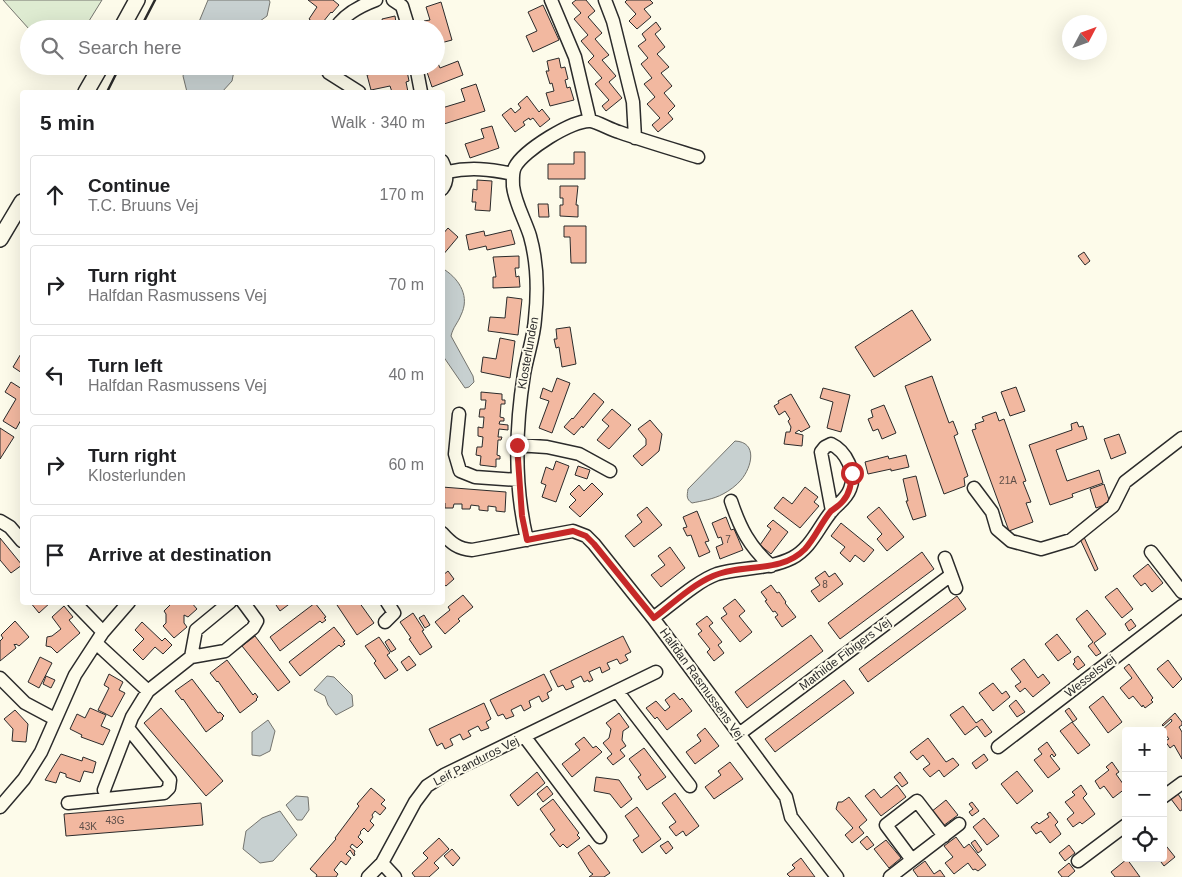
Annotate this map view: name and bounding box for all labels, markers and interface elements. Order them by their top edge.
north arrow [1062,15,1107,60]
search box [20,20,445,75]
icon: search [38,34,66,62]
text: Search here [78,37,182,58]
text: 5 min [40,111,95,134]
text: Walk · 340 m [331,114,425,131]
text: Continue [88,175,170,196]
icon: ahead [41,181,69,209]
text: 170 m [380,186,424,203]
text: T.C. Bruuns Vej [88,197,198,214]
text: Turn right [88,265,176,286]
icon: right [41,271,69,299]
text: 70 m [388,276,424,293]
text: Halfdan Rasmussens Vej [88,287,267,304]
street label: Klosterlunden [515,316,541,390]
text: Turn left [88,355,163,376]
icon: left [41,361,69,389]
text: 40 m [388,366,424,383]
text: Halfdan Rasmussens Vej [88,377,267,394]
route end [506,434,529,457]
text: Turn right [88,445,176,466]
icon: right [41,451,69,479]
text: 60 m [388,456,424,473]
route start [841,462,864,485]
text: Klosterlunden [88,467,186,484]
house number: 21A [999,475,1017,486]
house number: 7 [725,534,731,545]
icon: arrive [41,541,69,569]
text: Arrive at destination [88,544,272,565]
house number: 8 [822,579,828,590]
street label: Mathilde Fibigers Vej [796,615,894,693]
street label: Halfdan Rasmussens Vej [657,626,747,742]
street label: Wesselsvej [1062,652,1118,700]
map controls [1122,727,1167,862]
button: + [1122,727,1167,772]
street label: Leif Panduros Vej [431,733,521,789]
button: − [1122,772,1167,817]
house number: 43G [106,815,125,826]
button: locate [1122,817,1167,862]
house number: 43K [79,821,97,832]

